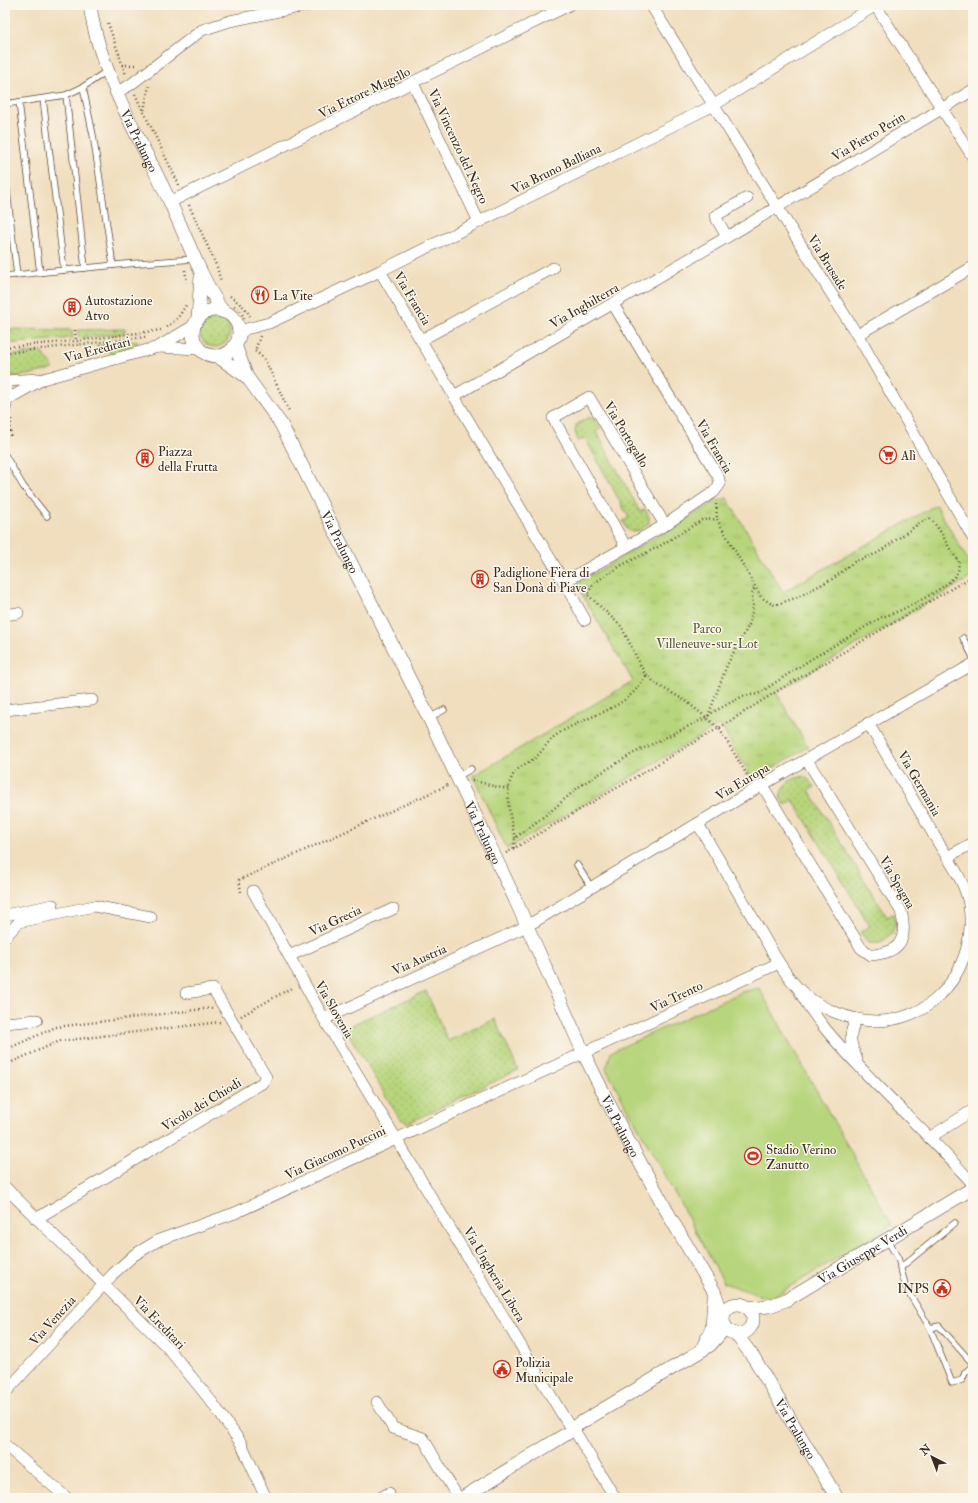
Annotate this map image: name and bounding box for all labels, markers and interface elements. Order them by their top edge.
street label: Via Ettore Magello [316,64,413,122]
street label: Via Vincenzo del Negro [424,86,492,206]
street label: Via Pralungo [116,107,161,175]
street label: Via Pietro Perin [829,109,908,165]
street label: Via Bruno Balliana [509,140,604,198]
street label: Via Brusade [804,232,851,294]
street label: Via Francia [390,269,435,329]
street label: Via Inghilterra [547,279,623,332]
restaurant icon: La Vite [250,285,270,305]
place label: La Vite [273,288,313,304]
place label: Autostazione Atvo [84,293,153,324]
building icon: Autostazione Atvo [62,297,82,317]
street label: Via Ereditari [62,333,133,366]
street label: Via Portogallo [600,399,652,470]
street label: Via Francia [692,417,736,477]
place label: Piazza della Frutta [158,444,218,475]
supermarket icon: Alì [878,445,898,465]
building icon: Piazza della Frutta [135,448,155,468]
place label: Alì [900,448,917,464]
street label: Via Pralungo [317,508,362,576]
place label: Padiglione Fiera di San Donà di Piave [493,565,590,596]
building icon: Padiglione Fiera di San Donà di Piave [470,569,490,589]
park label: Parco Villeneuve-sur-Lot [656,621,758,652]
street label: Via Germania [894,748,945,820]
street label: Via Europa [713,759,773,805]
street label: Via Pralungo [461,799,504,867]
street label: Via Spagna [875,853,919,913]
street label: Via Grecia [307,902,365,940]
street label: Via Austria [390,941,450,979]
street label: Via Slovenia [311,978,357,1042]
street label: Via Trento [648,978,705,1016]
street label: Vicolo dei Chiodi [159,1075,245,1135]
street label: Via Pralungo [597,1093,642,1160]
street label: Via Giacomo Puccini [283,1122,389,1183]
place label: Stadio Verino Zanutto [766,1142,836,1173]
sports icon: Stadio Verino Zanutto [743,1146,763,1166]
street label: Via Giuseppe Verdi [815,1222,911,1288]
street label: Via Ungheria Libera [460,1224,529,1325]
public building icon: INPS [932,1278,952,1298]
place label: INPS [897,1281,929,1297]
street label: Via Venezia [26,1292,80,1349]
street label: Via Ereditari [130,1293,189,1353]
place label: Polizia Municipale [515,1355,574,1387]
public building icon: Polizia Municipale [492,1359,512,1379]
street label: Via Pralungo [771,1396,819,1462]
north arrow [912,1437,952,1477]
text: N [917,1441,935,1459]

